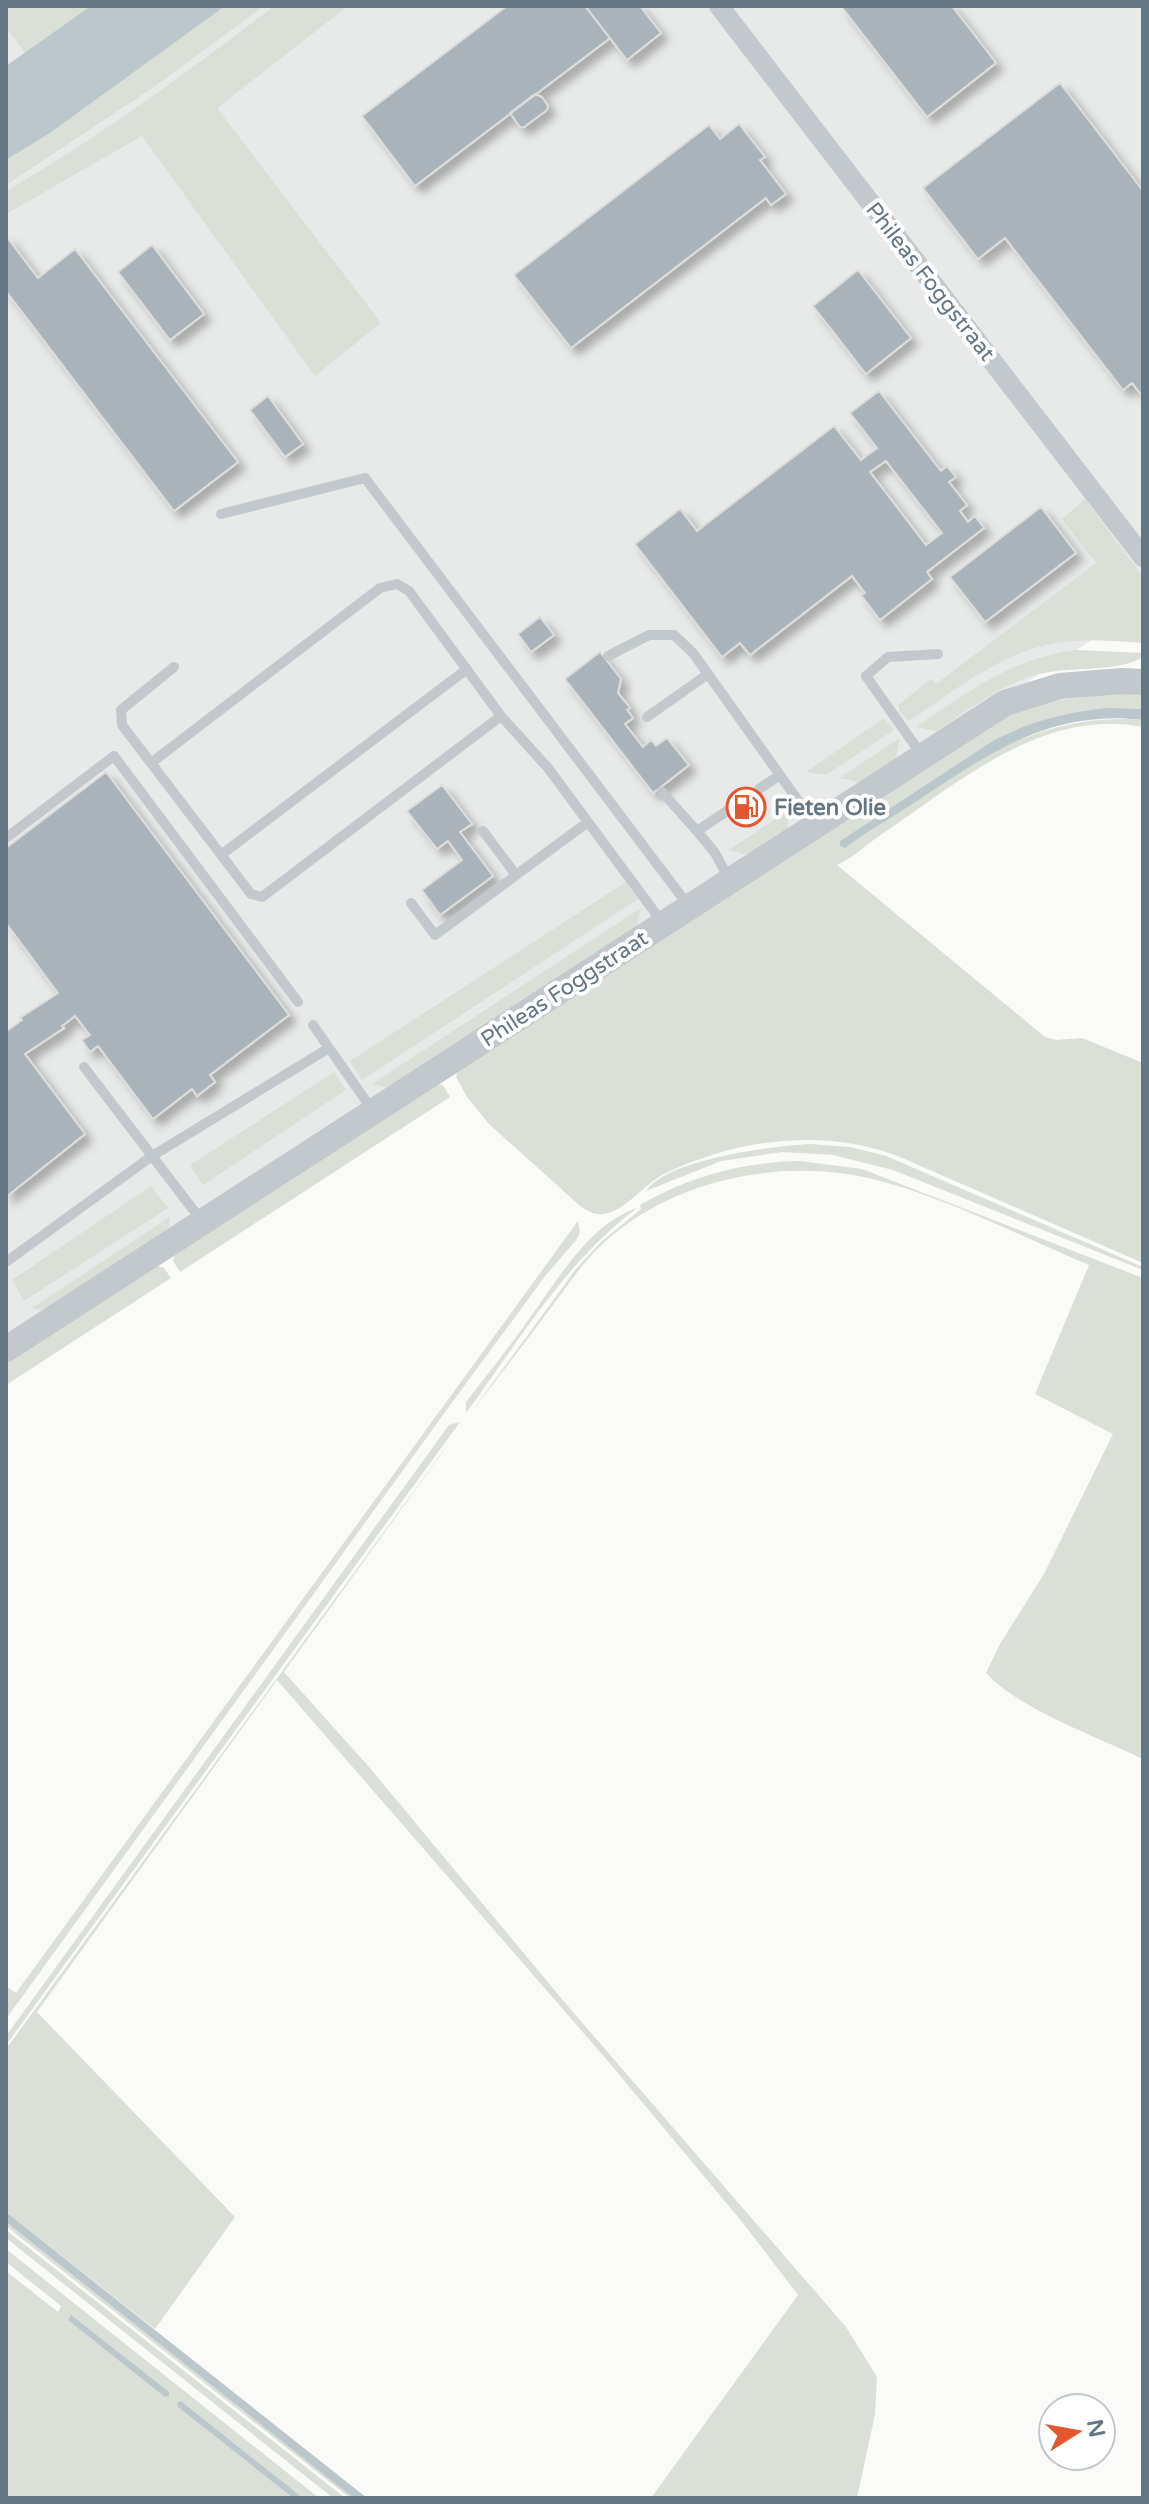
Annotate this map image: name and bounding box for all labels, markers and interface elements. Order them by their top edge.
street label: Phileas Foggstraat [860,197,1000,366]
fuel station icon: Fieten Olie [725,786,767,828]
place label: Fieten Olie [774,795,886,821]
street label: Phileas Foggstraat [476,925,653,1053]
north arrow [1037,2392,1117,2472]
text: N [1081,2417,1110,2440]

